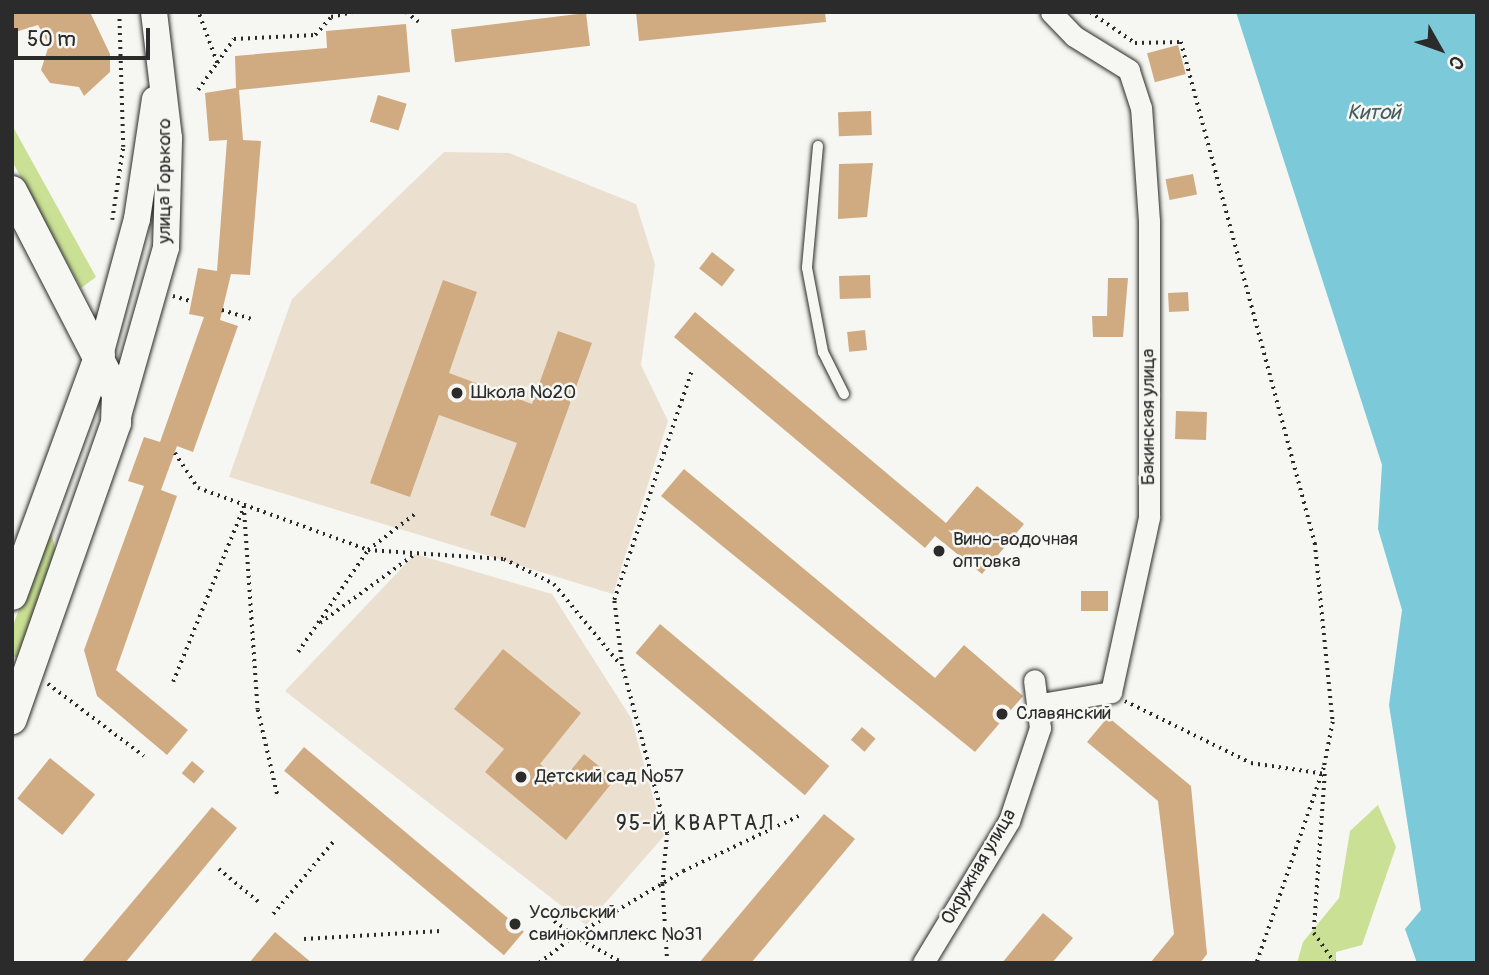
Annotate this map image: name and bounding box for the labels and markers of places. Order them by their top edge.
place label: Школа №20 [471,382,576,404]
marker: Школа №20 [449,385,465,401]
place label: Вино-водочная оптовка [953,529,1078,573]
marker: Вино-водочная оптовка [931,543,947,559]
place label: Славянский [1016,703,1111,725]
marker: Славянский [994,706,1010,722]
place label: Детский сад №57 [535,766,684,788]
marker: Детский сад №57 [513,769,529,785]
place label: Усольский свинокомплекс №31 [529,902,702,946]
marker: Усольский свинокомплекс №31 [507,916,523,932]

